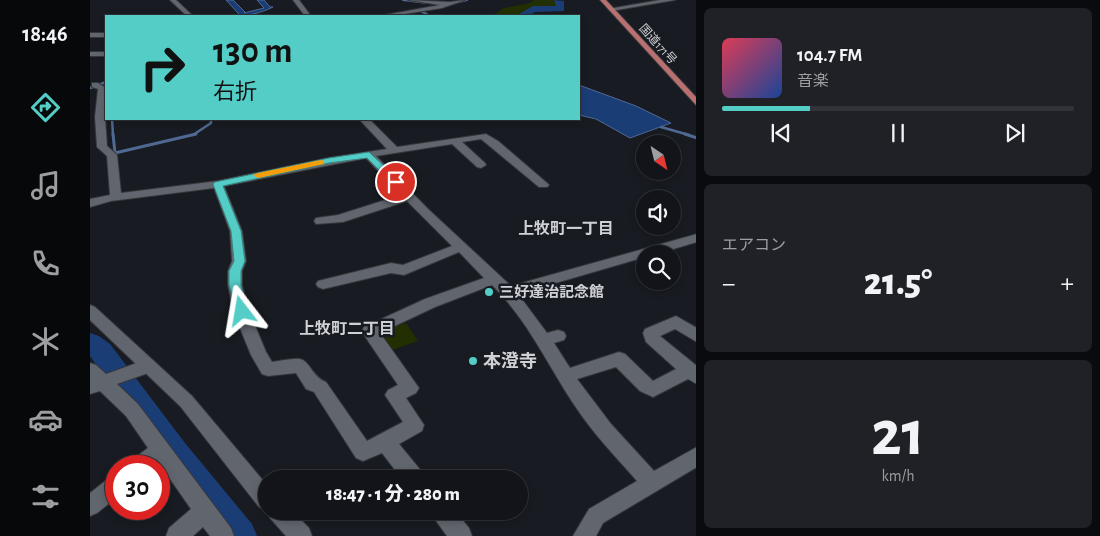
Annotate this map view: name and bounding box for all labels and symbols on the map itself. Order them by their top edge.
street label: 国道171号 [637,21,680,66]
north arrow [636,135,681,180]
pin [375,161,417,203]
district label: 上牧町一丁目 [518,220,614,237]
position arrow [215,284,267,336]
place label: 三好達治記念館 [499,284,604,300]
marker: 三好達治記念館 [483,286,495,298]
district label: 上牧町二丁目 [299,320,395,337]
place label: 本澄寺 [483,351,537,371]
marker: 本澄寺 [467,355,479,367]
speed limit sign: 30 [105,455,170,520]

